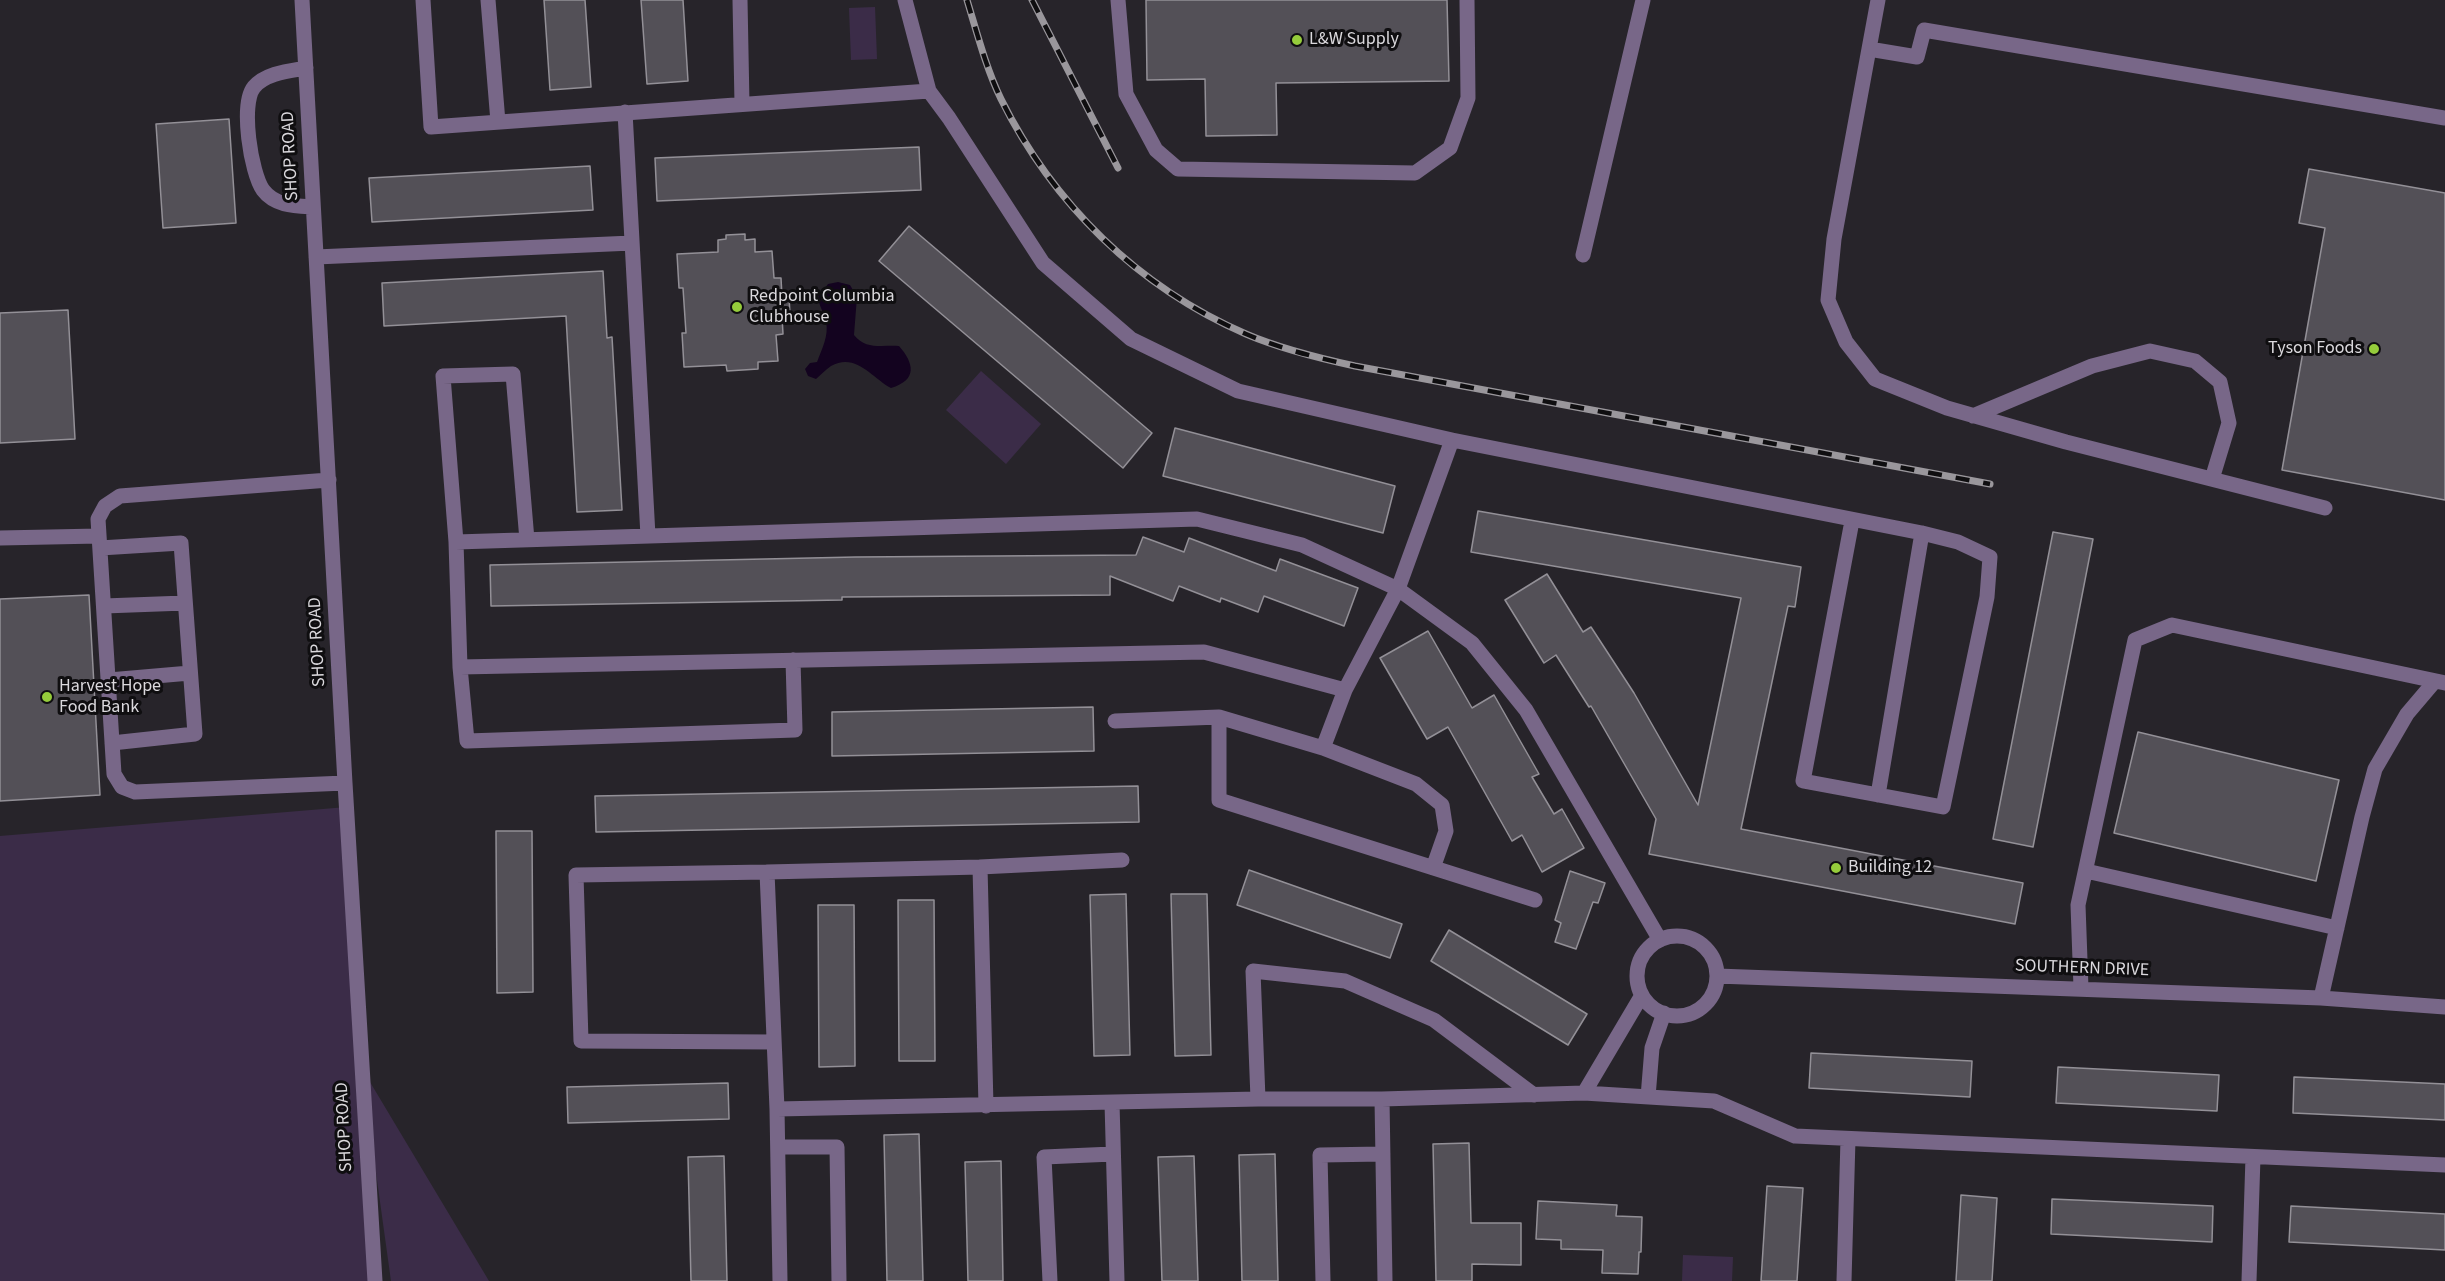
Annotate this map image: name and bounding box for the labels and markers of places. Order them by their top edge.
place label: L&W Supply [1309,29,1399,51]
marker: L&W Supply [1290,33,1304,47]
place label: Redpoint Columbia Clubhouse [749,286,894,328]
marker: Redpoint Columbia Clubhouse [730,300,744,314]
place label: Tyson Foods [2268,338,2362,360]
marker: Tyson Foods [2367,342,2381,356]
place label: Harvest Hope Food Bank [59,676,161,718]
marker: Harvest Hope Food Bank [40,690,54,704]
place label: Building 12 [1848,857,1932,879]
marker: Building 12 [1829,861,1843,875]

